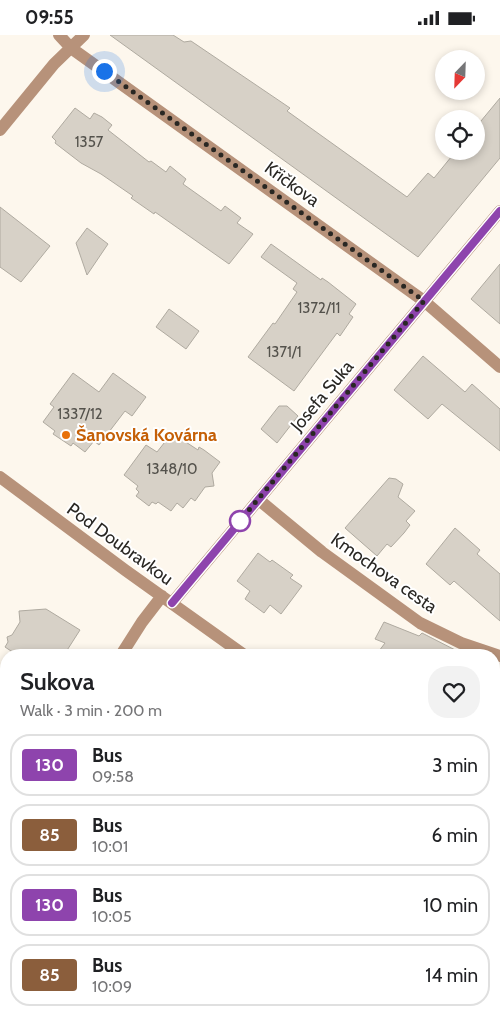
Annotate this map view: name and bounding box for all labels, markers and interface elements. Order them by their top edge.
text: 09:55 [25,6,74,29]
north arrow [435,50,485,100]
map controls [435,50,485,160]
your location [92,59,117,84]
button: locate [435,110,485,160]
house number: 1357 [75,133,104,151]
street label: Křičkova [260,157,324,212]
house number: 1372/11 [297,299,341,317]
house number: 1371/1 [266,343,302,361]
street label: Josefa Suka [285,356,358,437]
house number: 1337/12 [57,405,103,423]
place label: Šanovská Kovárna [76,424,217,446]
marker: Šanovská Kovárna [60,429,72,441]
house number: 1348/10 [147,460,197,478]
street label: Pod Doubravkou [63,498,177,590]
unlabelled marker [229,510,251,532]
street label: Kmochova cesta [327,528,442,618]
button: heart [428,666,480,718]
text: Sukova [20,667,94,696]
text: Walk · 3 min · 200 m [20,701,162,720]
text: Bus [92,744,122,767]
text: 130 [35,754,64,776]
text: 3 min [432,754,478,777]
text: 09:58 [92,767,134,786]
text: Bus [92,814,122,837]
text: 85 [39,824,60,846]
text: 6 min [432,824,478,847]
text: 10:01 [92,837,128,856]
text: Bus [92,884,122,907]
text: 130 [35,894,64,916]
text: 10 min [423,894,478,917]
text: 10:05 [92,907,132,926]
text: Bus [92,954,122,977]
text: 85 [39,964,60,986]
text: 14 min [425,964,478,987]
text: 10:09 [92,977,132,996]

